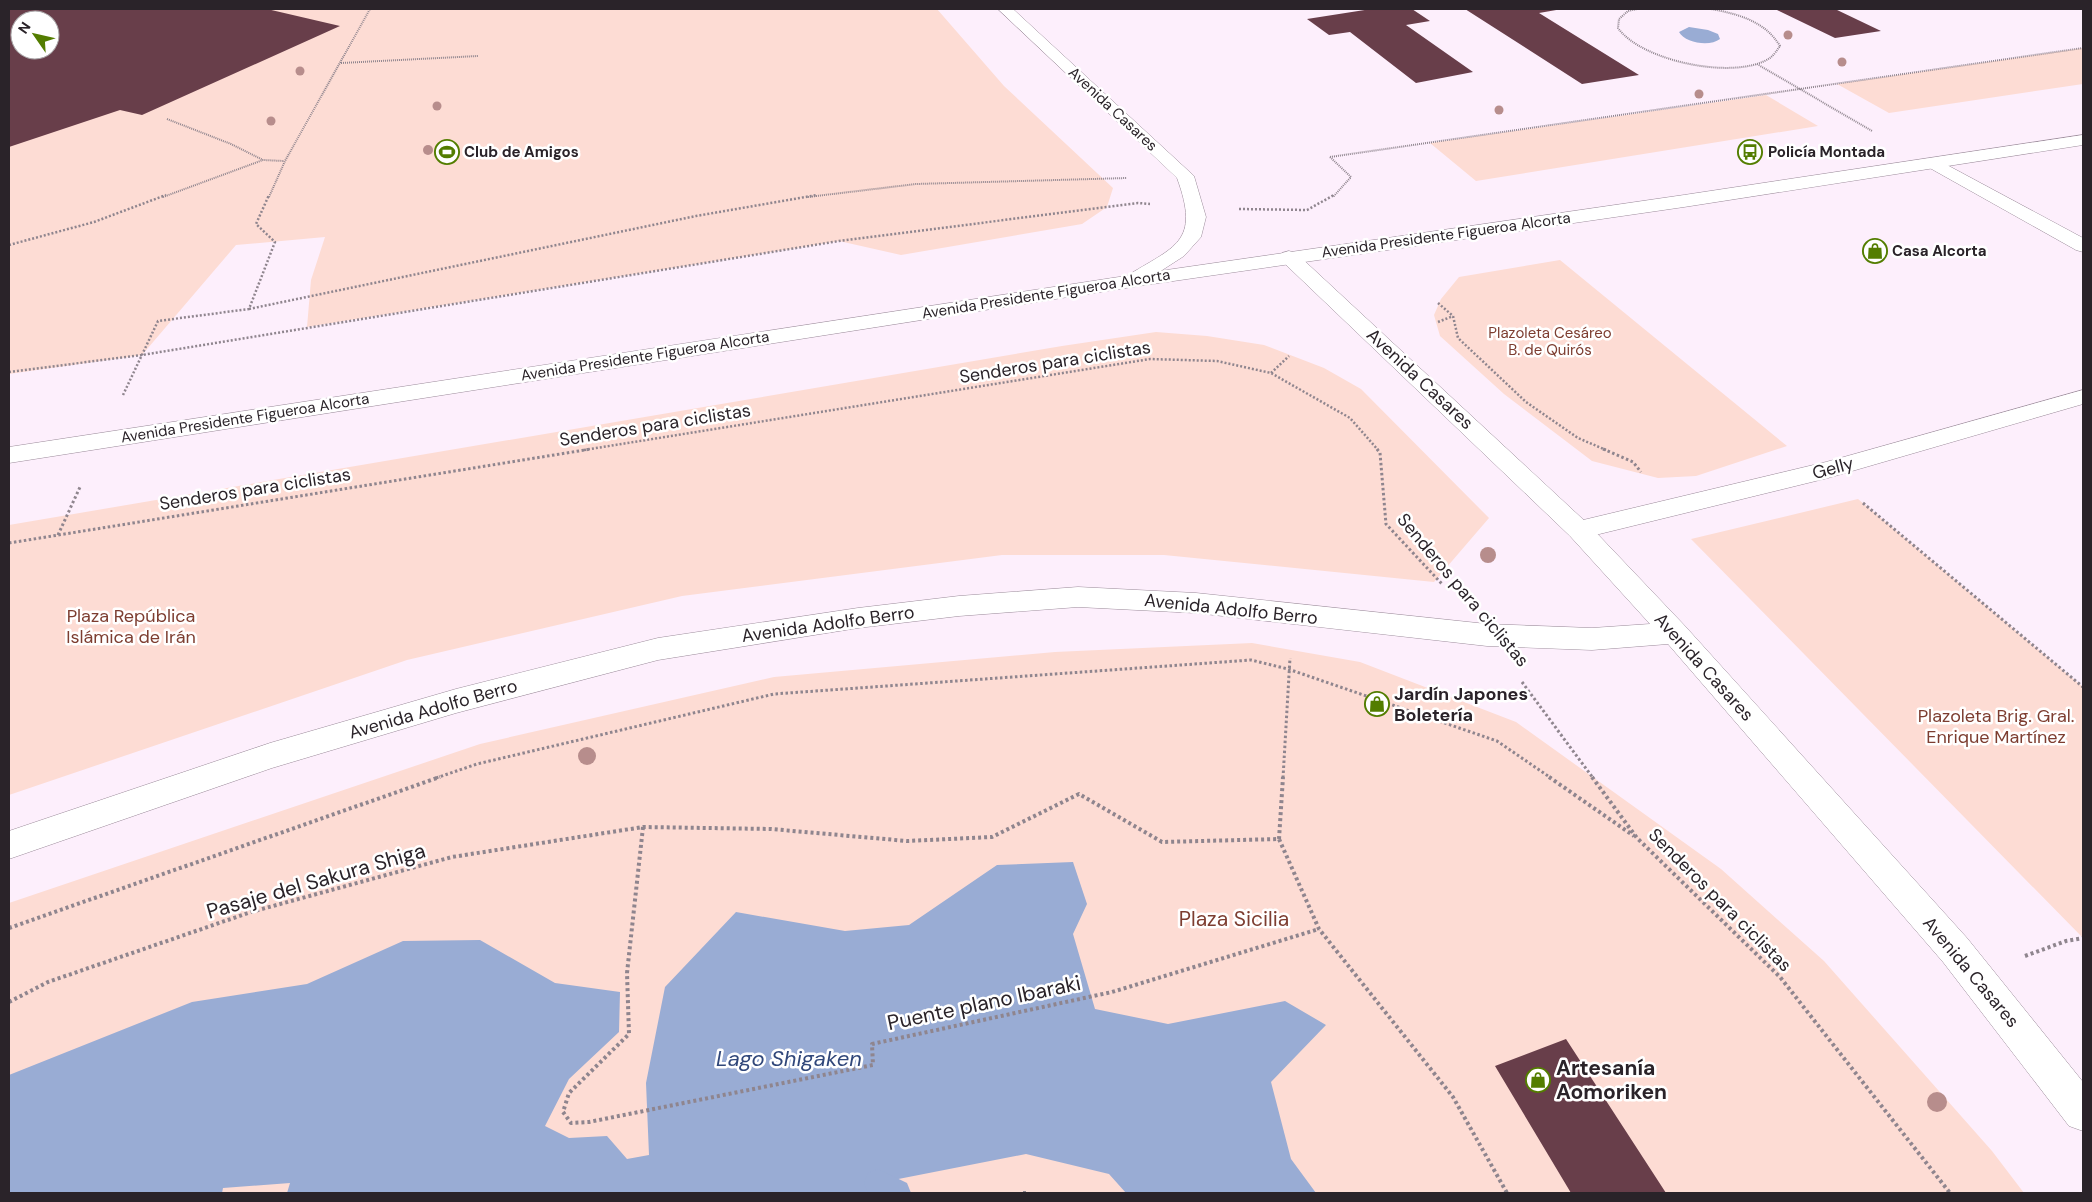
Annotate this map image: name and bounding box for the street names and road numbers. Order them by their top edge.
street label: Avenida Casares [1064,62,1162,156]
street label: Avenida Presidente Figueroa Alcorta [1320,208,1572,262]
street label: Avenida Presidente Figueroa Alcorta [920,264,1172,324]
street label: Avenida Casares [1361,323,1479,435]
street label: Avenida Presidente Figueroa Alcorta [519,326,771,386]
street label: Senderos para ciclistas [958,335,1152,389]
street label: Avenida Presidente Figueroa Alcorta [119,388,371,448]
street label: Senderos para ciclistas [558,398,752,452]
street label: Gelly [1810,451,1856,485]
street label: Senderos para ciclistas [158,462,352,516]
street label: Senderos para ciclistas [1392,508,1534,672]
street label: Avenida Adolfo Berro [1143,588,1319,630]
street label: Avenida Adolfo Berro [740,600,916,648]
street label: Avenida Casares [1649,608,1759,726]
street label: Avenida Adolfo Berro [346,673,520,745]
street label: Senderos para ciclistas [1643,823,1797,977]
street label: Pasaje del Sakura Shiga [203,836,429,926]
street label: Avenida Casares [1917,911,2025,1033]
street label: Puente plano Ibaraki [885,969,1083,1037]

